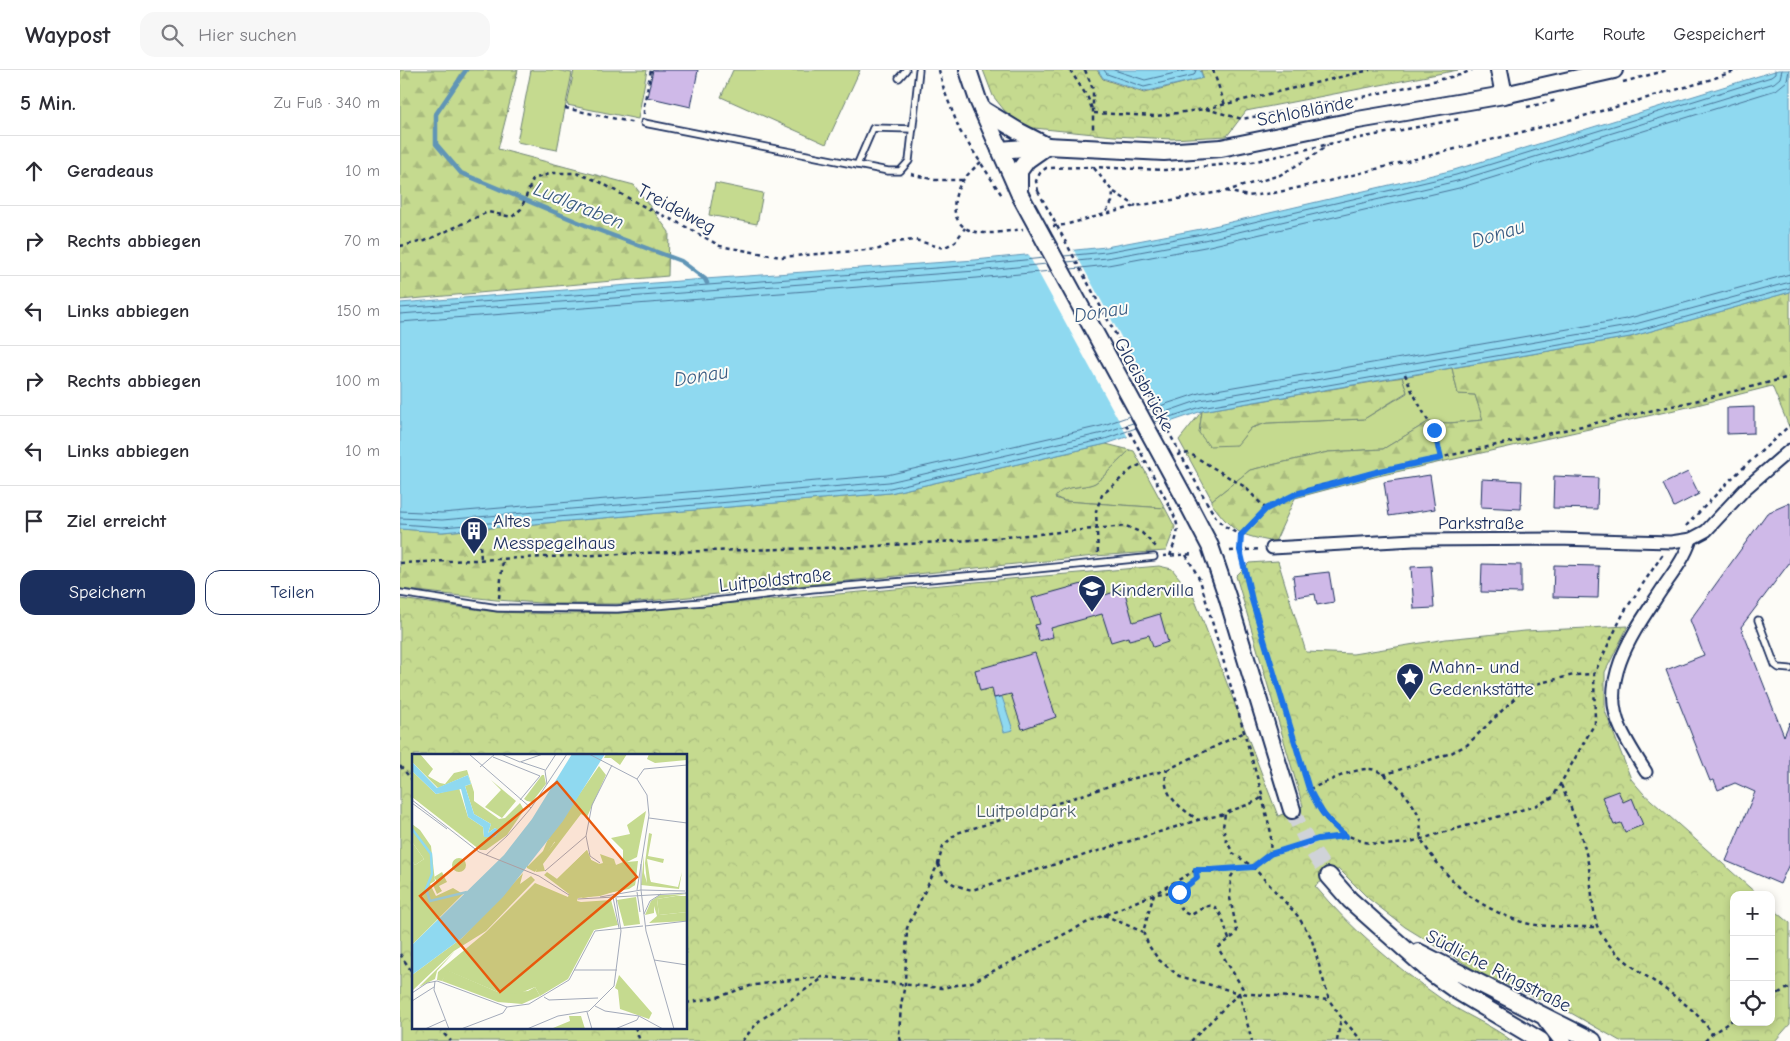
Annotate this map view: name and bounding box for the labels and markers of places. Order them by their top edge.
place label: Altes Messpegelhaus [493,510,615,554]
building icon: Altes Messpegelhaus [459,516,489,555]
school or university icon: Kindervilla [1077,574,1107,613]
place label: Kindervilla [1111,579,1194,601]
place label: Mahn- und Gedenkstätte [1429,656,1534,700]
place icon: Mahn- und Gedenkstätte [1395,662,1425,701]

